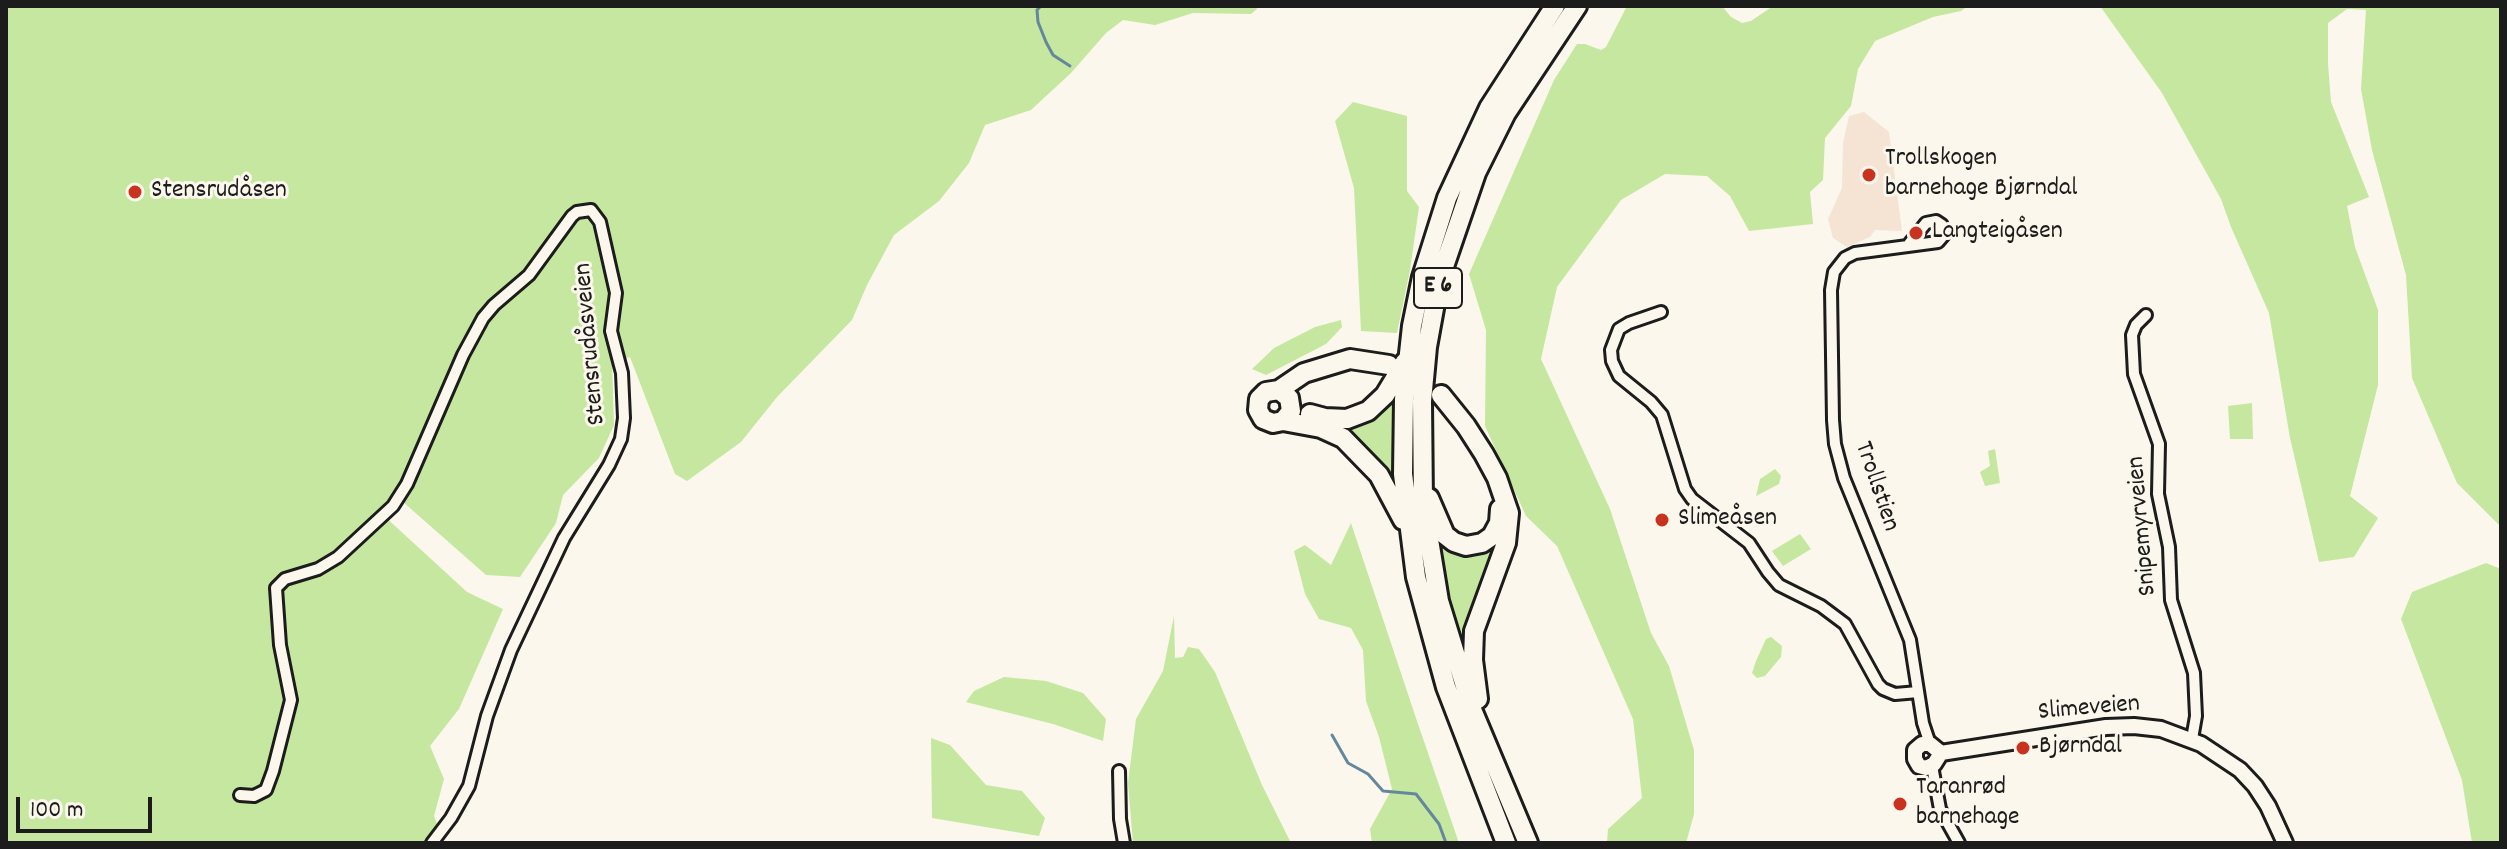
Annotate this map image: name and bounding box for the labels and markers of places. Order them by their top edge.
place label: Trollskogen barnehage Bjørndal [1885,144,2077,206]
marker: Trollskogen barnehage Bjørndal [1860,166,1878,184]
place label: Stensrudåsen [151,176,287,208]
marker: Stensrudåsen [126,183,144,201]
place label: Langteigåsen [1932,217,2063,249]
marker: Langteigåsen [1907,224,1925,242]
place label: Slimeåsen [1678,504,1777,536]
marker: Slimeåsen [1653,511,1671,529]
place label: Bjørndal [2039,732,2122,764]
marker: Bjørndal [2014,739,2032,757]
place label: Taranrød barnehage [1916,773,2019,834]
marker: Taranrød barnehage [1891,795,1909,813]

